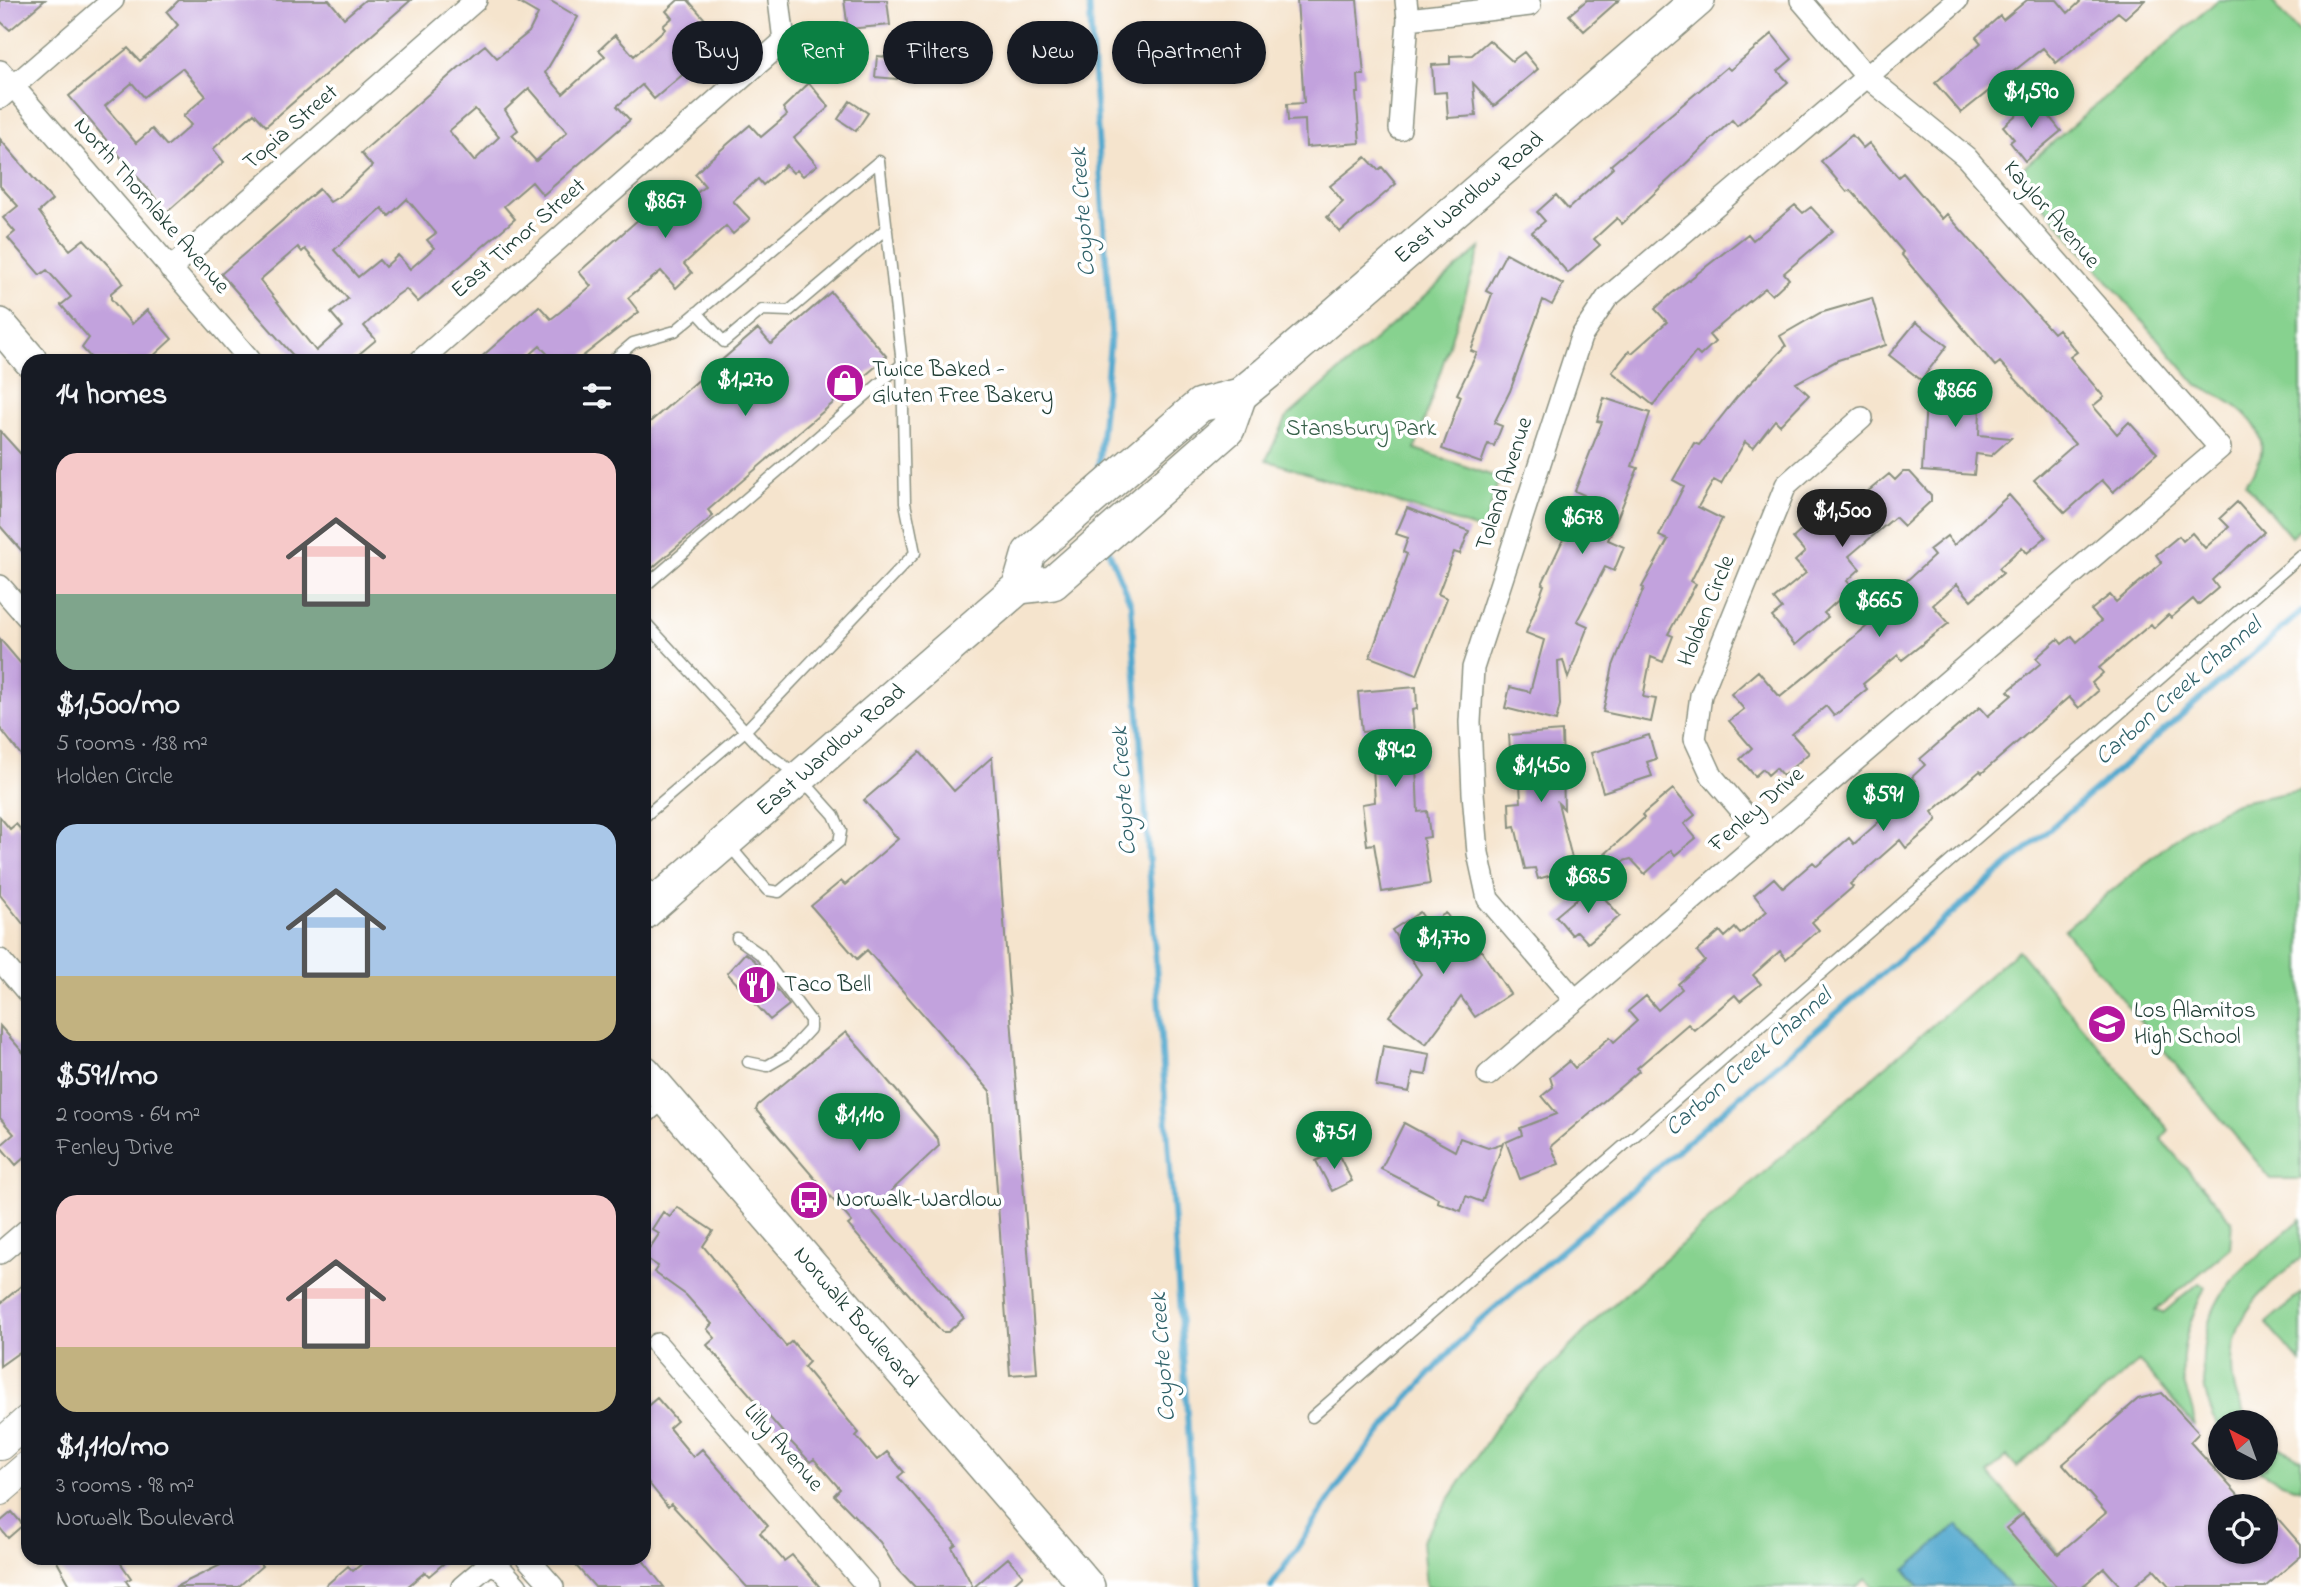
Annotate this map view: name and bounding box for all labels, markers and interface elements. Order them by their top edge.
chip: Buy [672,21,763,84]
chip: Rent [777,21,869,84]
chip: Filters [883,21,993,84]
chip: New [1007,21,1098,84]
chip: Apartment [1112,21,1266,84]
pin: $1,590 [1974,71,2088,130]
text: $1,590 [2003,76,2059,109]
street label: Topia Street [236,77,346,179]
street label: North Thornlake Avenue [65,110,238,302]
street label: East Wardlow Road [1387,124,1551,272]
water label: Coyote Creek [1062,145,1106,278]
street label: Kaylor Avenue [1993,154,2108,278]
street label: East Timor Street [444,171,594,307]
pin: $867 [624,180,706,240]
text: $867 [644,186,686,219]
place label: Twice Baked - Gluten Free Bakery [872,354,1053,415]
pin: $1,270 [688,358,802,418]
shop icon: Twice Baked - Gluten Free Bakery [824,362,866,404]
text: $1,270 [717,364,773,397]
pin: $866 [1914,370,1996,429]
text: 14 homes [56,374,167,418]
text: $866 [1934,375,1976,408]
icon: filters [578,377,616,415]
street label: Toland Avenue [1468,412,1542,555]
park label: Stansbury Park [1286,413,1437,448]
pin: $1,500 [1785,490,1899,549]
text: $1,500 [1813,495,1871,528]
pin: $678 [1541,496,1623,556]
icon: home [273,499,399,625]
text: $678 [1561,502,1603,535]
street label: Holden Circle [1670,550,1744,671]
pin: $665 [1838,580,1920,639]
text: $665 [1855,585,1903,618]
water label: Carbon Creek Channel [2088,608,2272,774]
street label: East Wardlow Road [749,676,913,825]
text: $1,500/mo [56,684,180,728]
water label: Coyote Creek [1103,724,1147,857]
text: 5 rooms · 138 m² [56,728,208,761]
pin: $942 [1354,730,1436,789]
text: $942 [1374,735,1416,768]
pin: $1,450 [1484,744,1598,804]
text: $1,450 [1512,750,1570,783]
street label: Fenley Drive [1701,759,1814,863]
text: Holden Circle [56,761,173,794]
pin: $591 [1842,774,1924,833]
text: $591 [1862,779,1904,812]
pin: $685 [1547,856,1629,915]
text: $685 [1565,861,1611,894]
icon: home [273,870,399,996]
pin: $1,770 [1386,916,1500,976]
text: $1,770 [1416,922,1470,955]
restaurant icon: Taco Bell [736,964,778,1006]
place label: Taco Bell [784,969,871,1002]
water label: Carbon Creek Channel [1658,979,1842,1145]
place label: Los Alamitos High School [2134,995,2256,1055]
school or university icon: Los Alamitos High School [2086,1003,2128,1045]
text: $591/mo [56,1055,158,1099]
pin: $1,110 [802,1094,916,1153]
text: 2 rooms · 64 m² [56,1099,200,1132]
text: $1,110 [834,1099,884,1132]
pin: $751 [1293,1112,1375,1171]
text: $751 [1312,1117,1356,1150]
text: Fenley Drive [56,1132,173,1165]
bus stop icon: Norwalk-Wardlow [788,1179,830,1221]
place label: Norwalk-Wardlow [836,1184,1002,1217]
street label: Norwalk Boulevard [785,1239,926,1396]
icon: home [273,1241,399,1367]
water label: Coyote Creek [1142,1290,1186,1423]
street label: Lilly Avenue [734,1397,831,1501]
north arrow [2208,1410,2278,1480]
map controls [2208,1410,2278,1564]
text: $1,110/mo [56,1426,169,1470]
text: 3 rooms · 98 m² [56,1470,194,1503]
button: locate [2208,1494,2278,1564]
text: Norwalk Boulevard [56,1503,234,1536]

